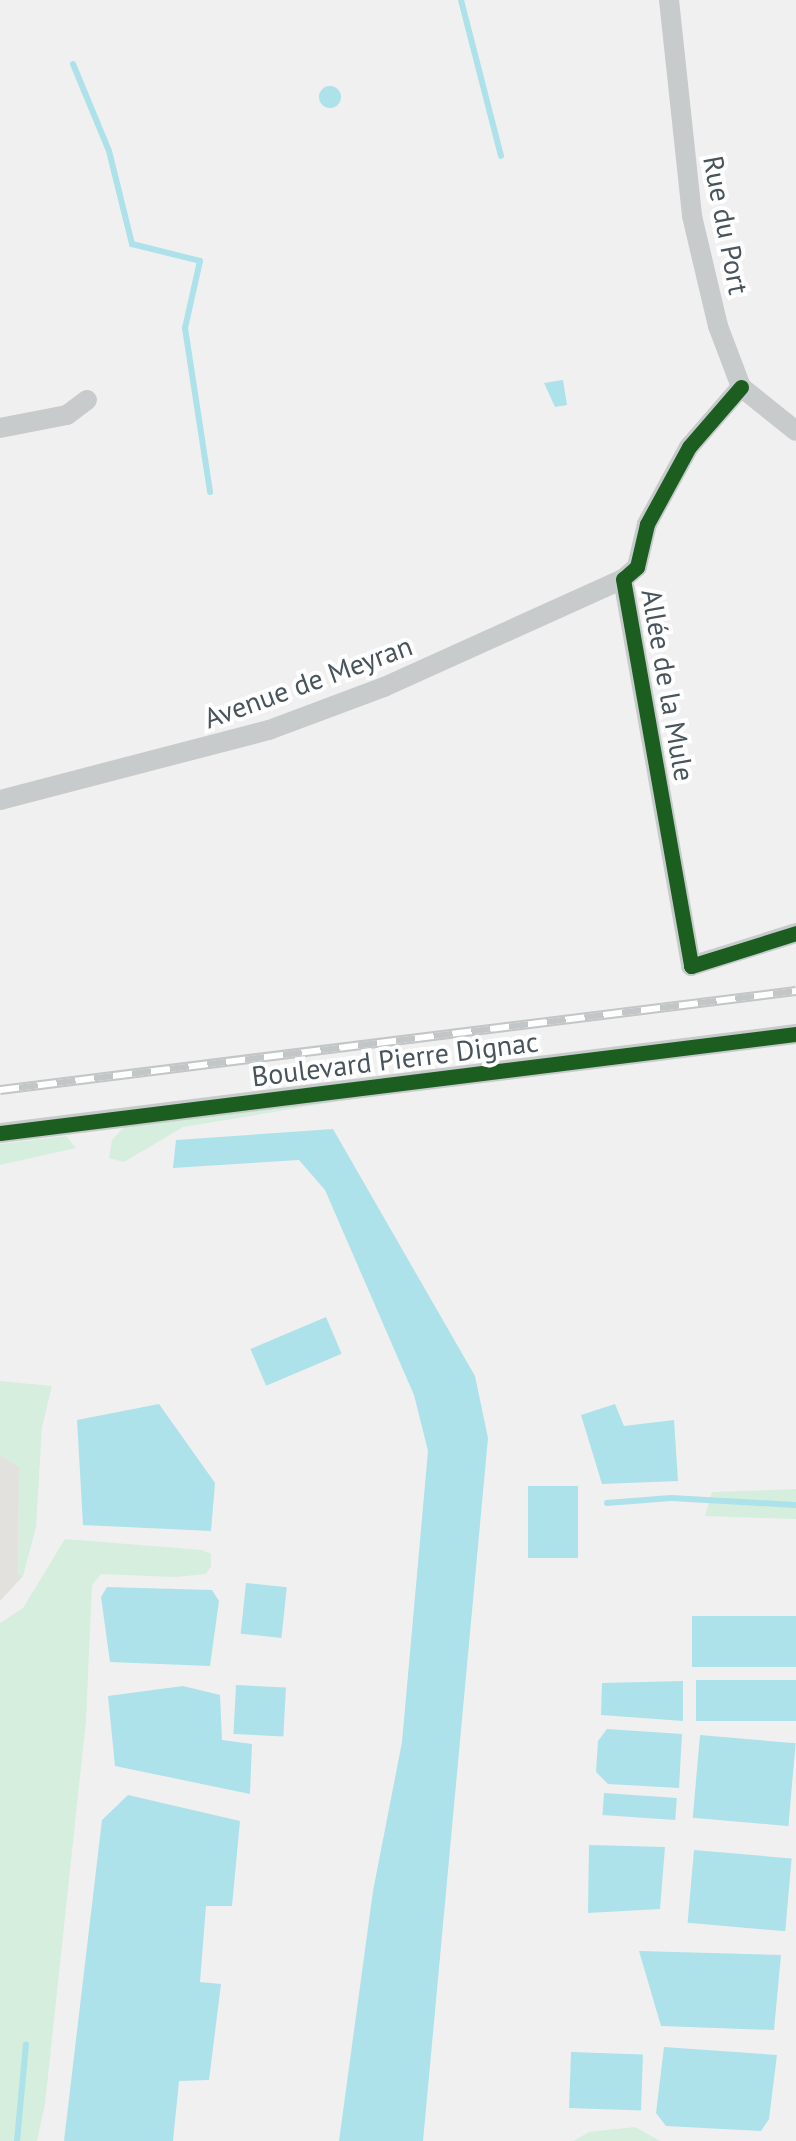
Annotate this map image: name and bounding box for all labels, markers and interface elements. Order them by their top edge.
street label: Rue du Port [696,153,756,297]
street label: Allée de la Mule [635,586,701,784]
street label: Avenue de Meyran [199,629,417,735]
street label: Boulevard Pierre Dignac [250,1025,540,1093]

